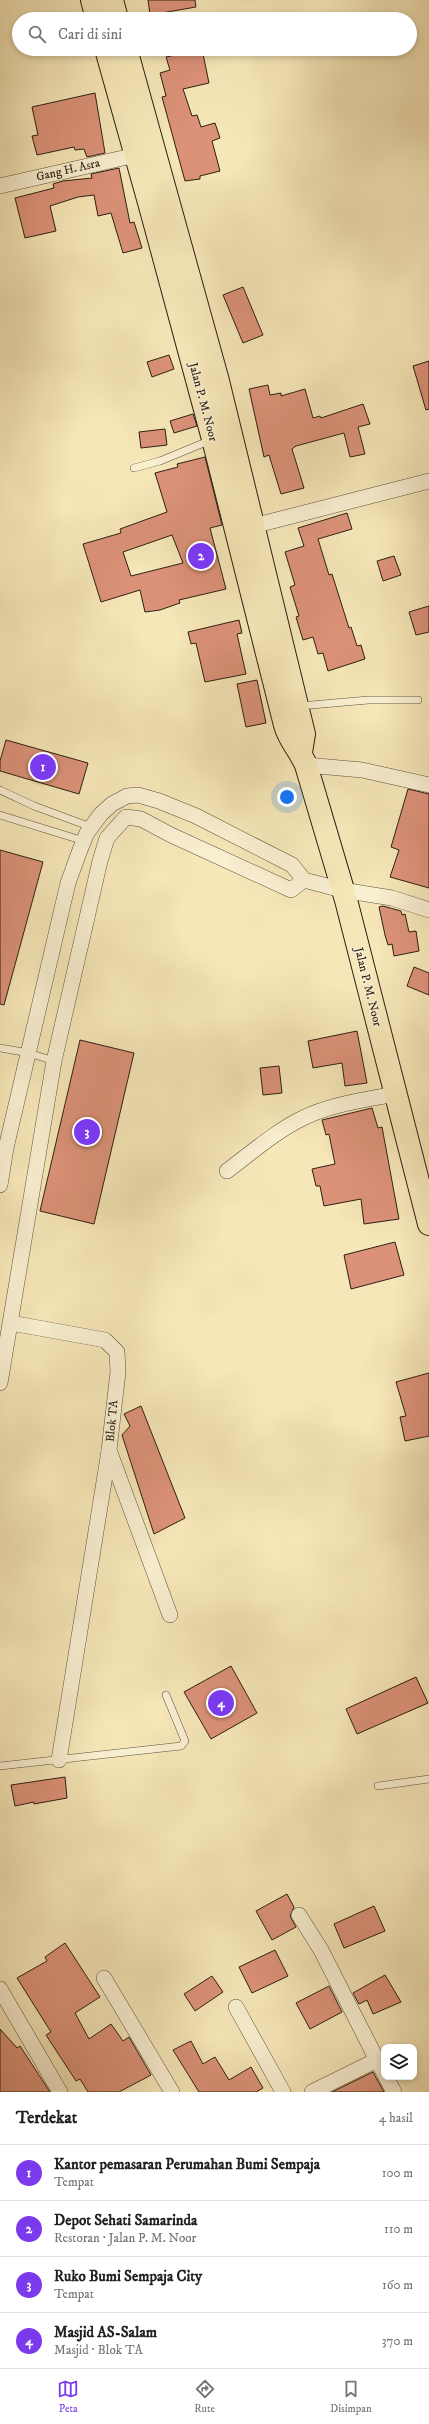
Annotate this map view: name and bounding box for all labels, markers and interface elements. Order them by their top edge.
search box [12,12,417,56]
icon: search [26,23,48,45]
text: Cari di sini [58,25,122,44]
street label: Gang H. Asra [35,155,102,185]
street label: Jalan P. M. Noor [185,360,221,444]
pin: 2 [188,541,214,571]
pin: 1 [30,752,56,782]
your location [277,787,297,807]
street label: Jalan P. M. Noor [351,945,385,1029]
pin: 3 [74,1117,100,1147]
street label: Blok TA [103,1399,121,1442]
pin: 4 [208,1688,234,1718]
map controls [381,2044,417,2080]
button: layers [381,2044,417,2080]
text: Terdekat [16,2107,77,2129]
text: 4 hasil [379,2110,413,2126]
text: Kantor pemasaran Perumahan Bumi Sempaja [54,2155,320,2174]
text: 1 [27,2165,31,2181]
text: 100 m [382,2165,413,2181]
text: Tempat [54,2174,94,2190]
text: Depot Sehati Samarinda [54,2211,197,2230]
text: 2 [26,2221,32,2237]
text: 110 m [384,2221,413,2237]
text: Restoran · Jalan P. M. Noor [54,2230,196,2246]
text: Ruko Bumi Sempaja City [54,2267,202,2286]
text: 3 [27,2277,31,2293]
text: 160 m [382,2277,413,2293]
text: Tempat [54,2286,94,2302]
text: Masjid AS-Salam [54,2323,157,2342]
text: 4 [25,2333,33,2349]
text: 370 m [382,2333,413,2349]
text: Masjid · Blok TA [54,2342,143,2358]
tab: Peta [57,2378,79,2416]
tab: Rute [194,2378,216,2416]
tab: Disimpan [330,2378,372,2416]

